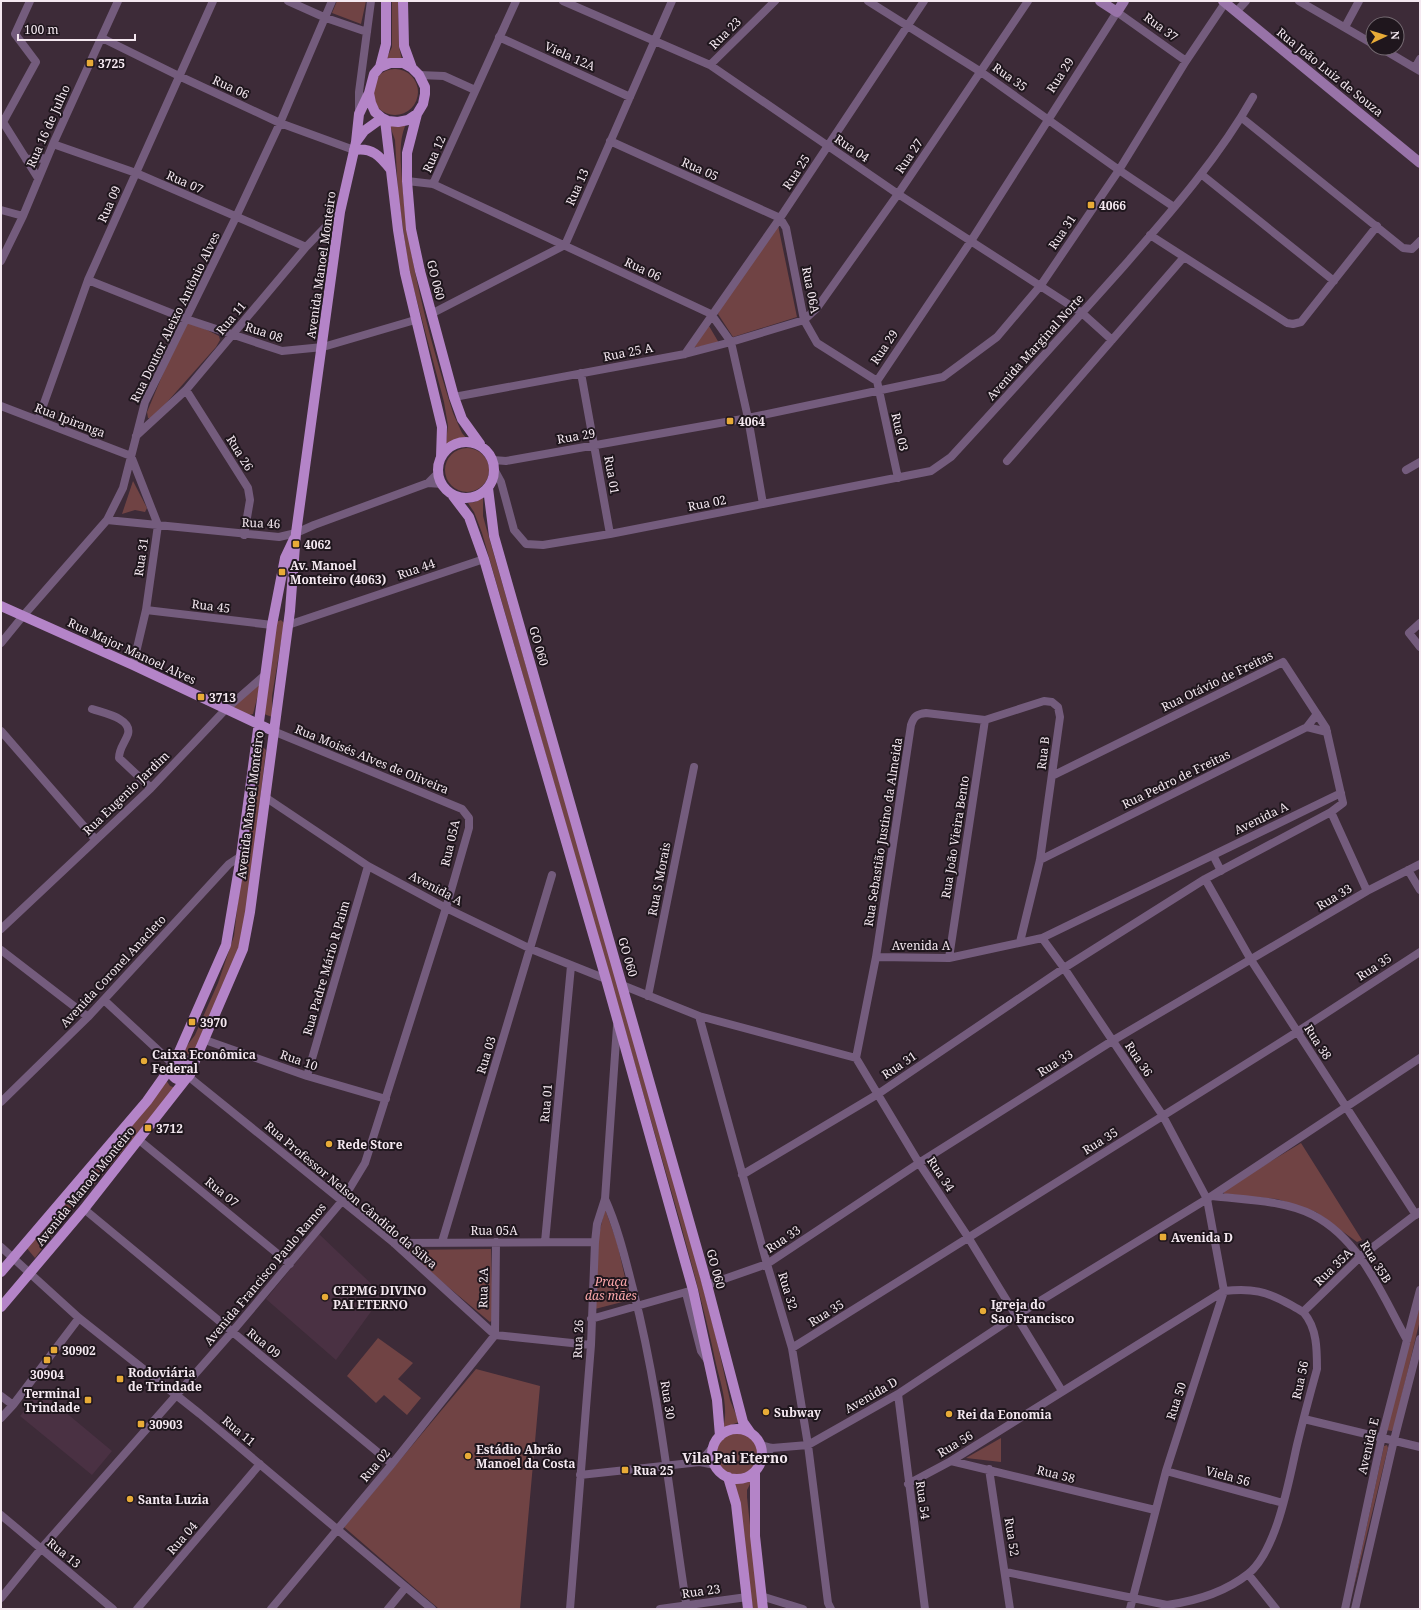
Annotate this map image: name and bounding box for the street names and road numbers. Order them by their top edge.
street label: Rua 37 [1140,9,1182,45]
street label: Rua 23 [705,13,745,53]
street label: Rua João Luiz de Souza [1273,24,1387,120]
street label: Viela 12A [542,37,599,75]
street label: Rua 29 [1042,54,1078,96]
street label: Rua 35 [989,59,1031,95]
street label: Rua 06 [210,71,252,103]
street label: Rua 16 de Julho [22,82,74,170]
street label: Rua 04 [831,130,873,166]
street label: Rua 12 [418,133,450,175]
street label: Rua 27 [891,135,927,177]
street label: Rua 25 [778,151,814,193]
street label: Rua 05 [679,153,721,185]
street label: Rua 07 [164,166,206,198]
street label: Rua 13 [561,166,593,208]
street label: Rua 09 [93,183,125,225]
street label: Avenida Manoel Monteiro [302,190,340,340]
street label: Rua 31 [1044,211,1080,253]
street label: Rua Doutor Aleixo Antônio Alves [126,229,224,405]
street label: Rua 06 [622,253,664,285]
street label: GO 060 [423,258,449,302]
street label: Rua 06A [798,265,824,315]
street label: Avenida Marginal Norte [983,290,1087,404]
street label: Rua 11 [212,298,250,338]
street label: Rua 08 [243,318,285,346]
street label: Rua 29 [866,326,902,368]
street label: Rua 25 A [602,339,655,365]
street label: Rua Ipiranga [32,399,108,441]
street label: Rua 03 [887,411,913,453]
street label: Rua 29 [555,424,597,448]
street label: Rua 26 [223,432,258,474]
street label: Rua 01 [600,454,624,496]
street label: Rua 02 [686,491,728,515]
street label: Rua 46 [241,514,281,532]
street label: Rua 31 [130,537,152,577]
street label: Rua 44 [395,555,437,583]
street label: Rua 45 [191,595,231,617]
street label: Rua Major Manoel Alves [65,614,199,688]
street label: GO 060 [525,624,553,668]
street label: Rua Otávio de Freitas [1158,647,1276,715]
street label: Rua Moisés Alves de Oliveira [293,720,452,798]
street label: Avenida Manoel Monteiro [232,730,268,880]
street label: Rua B [1033,735,1053,771]
street label: Rua Sebastião Justino da Almeida [860,736,906,928]
street label: Rua Pedro de Freitas [1119,745,1233,813]
street label: Rua Eugenio Jardim [79,747,173,839]
street label: Rua João Vieira Bento [937,774,973,900]
street label: Avenida A [1231,797,1291,838]
street label: Rua 05A [436,818,464,868]
street label: Rua S Morais [644,841,674,917]
street label: Avenida A [406,867,466,909]
street label: Rua 33 [1313,880,1355,914]
street label: Rua Padre Mário R Paim [299,899,353,1037]
street label: Avenida Coronel Anacleto [56,911,170,1031]
street label: GO 060 [614,935,642,979]
street label: Avenida A [892,937,951,954]
street label: Rua 35 [1353,949,1395,985]
street label: Rua 38 [1300,1021,1336,1063]
street label: Rua 03 [472,1034,500,1076]
street label: Rua 36 [1121,1038,1157,1080]
street label: Rua 33 [1034,1045,1076,1080]
street label: Rua 10 [278,1046,320,1074]
street label: Rua 31 [878,1047,920,1083]
street label: Rua 01 [536,1083,556,1123]
street label: Rua Professor Nelson Cândido da Silva [261,1118,441,1273]
street label: Avenida Manoel Monteiro [32,1123,138,1249]
street label: Rua 35 [1079,1124,1121,1158]
street label: Rua 34 [923,1153,959,1195]
street label: Rua 07 [202,1173,243,1211]
street label: Avenida Francisco Paulo Ramos [200,1199,330,1349]
street label: Rua 33 [762,1221,804,1257]
street label: Rua 05A [470,1222,518,1239]
street label: Rua 35B [1356,1238,1396,1286]
street label: Rua 35A [1310,1244,1356,1290]
street label: GO 060 [703,1247,730,1291]
street label: Rua 2A [474,1267,492,1308]
street label: Rua 32 [774,1270,802,1312]
street label: Rua 35 [805,1296,847,1330]
street label: Rua 26 [569,1319,587,1359]
street label: Rua 09 [244,1324,284,1362]
street label: Rua 56 [1288,1359,1312,1401]
street label: Avenida D [841,1373,901,1417]
street label: Rua 30 [657,1380,679,1421]
street label: Rua 50 [1162,1380,1190,1422]
street label: Rua 11 [219,1412,259,1450]
street label: Avenida E [1353,1416,1383,1476]
street label: Rua 56 [934,1427,976,1461]
street label: Rua 02 [356,1445,394,1485]
street label: Rua 58 [1035,1461,1077,1487]
street label: Viela 56 [1204,1462,1252,1490]
street label: Rua 54 [912,1480,934,1521]
street label: Rua 52 [1001,1517,1023,1557]
street label: Rua 04 [163,1518,201,1558]
street label: Rua 13 [44,1534,85,1572]
street label: Rua 23 [681,1580,722,1602]

